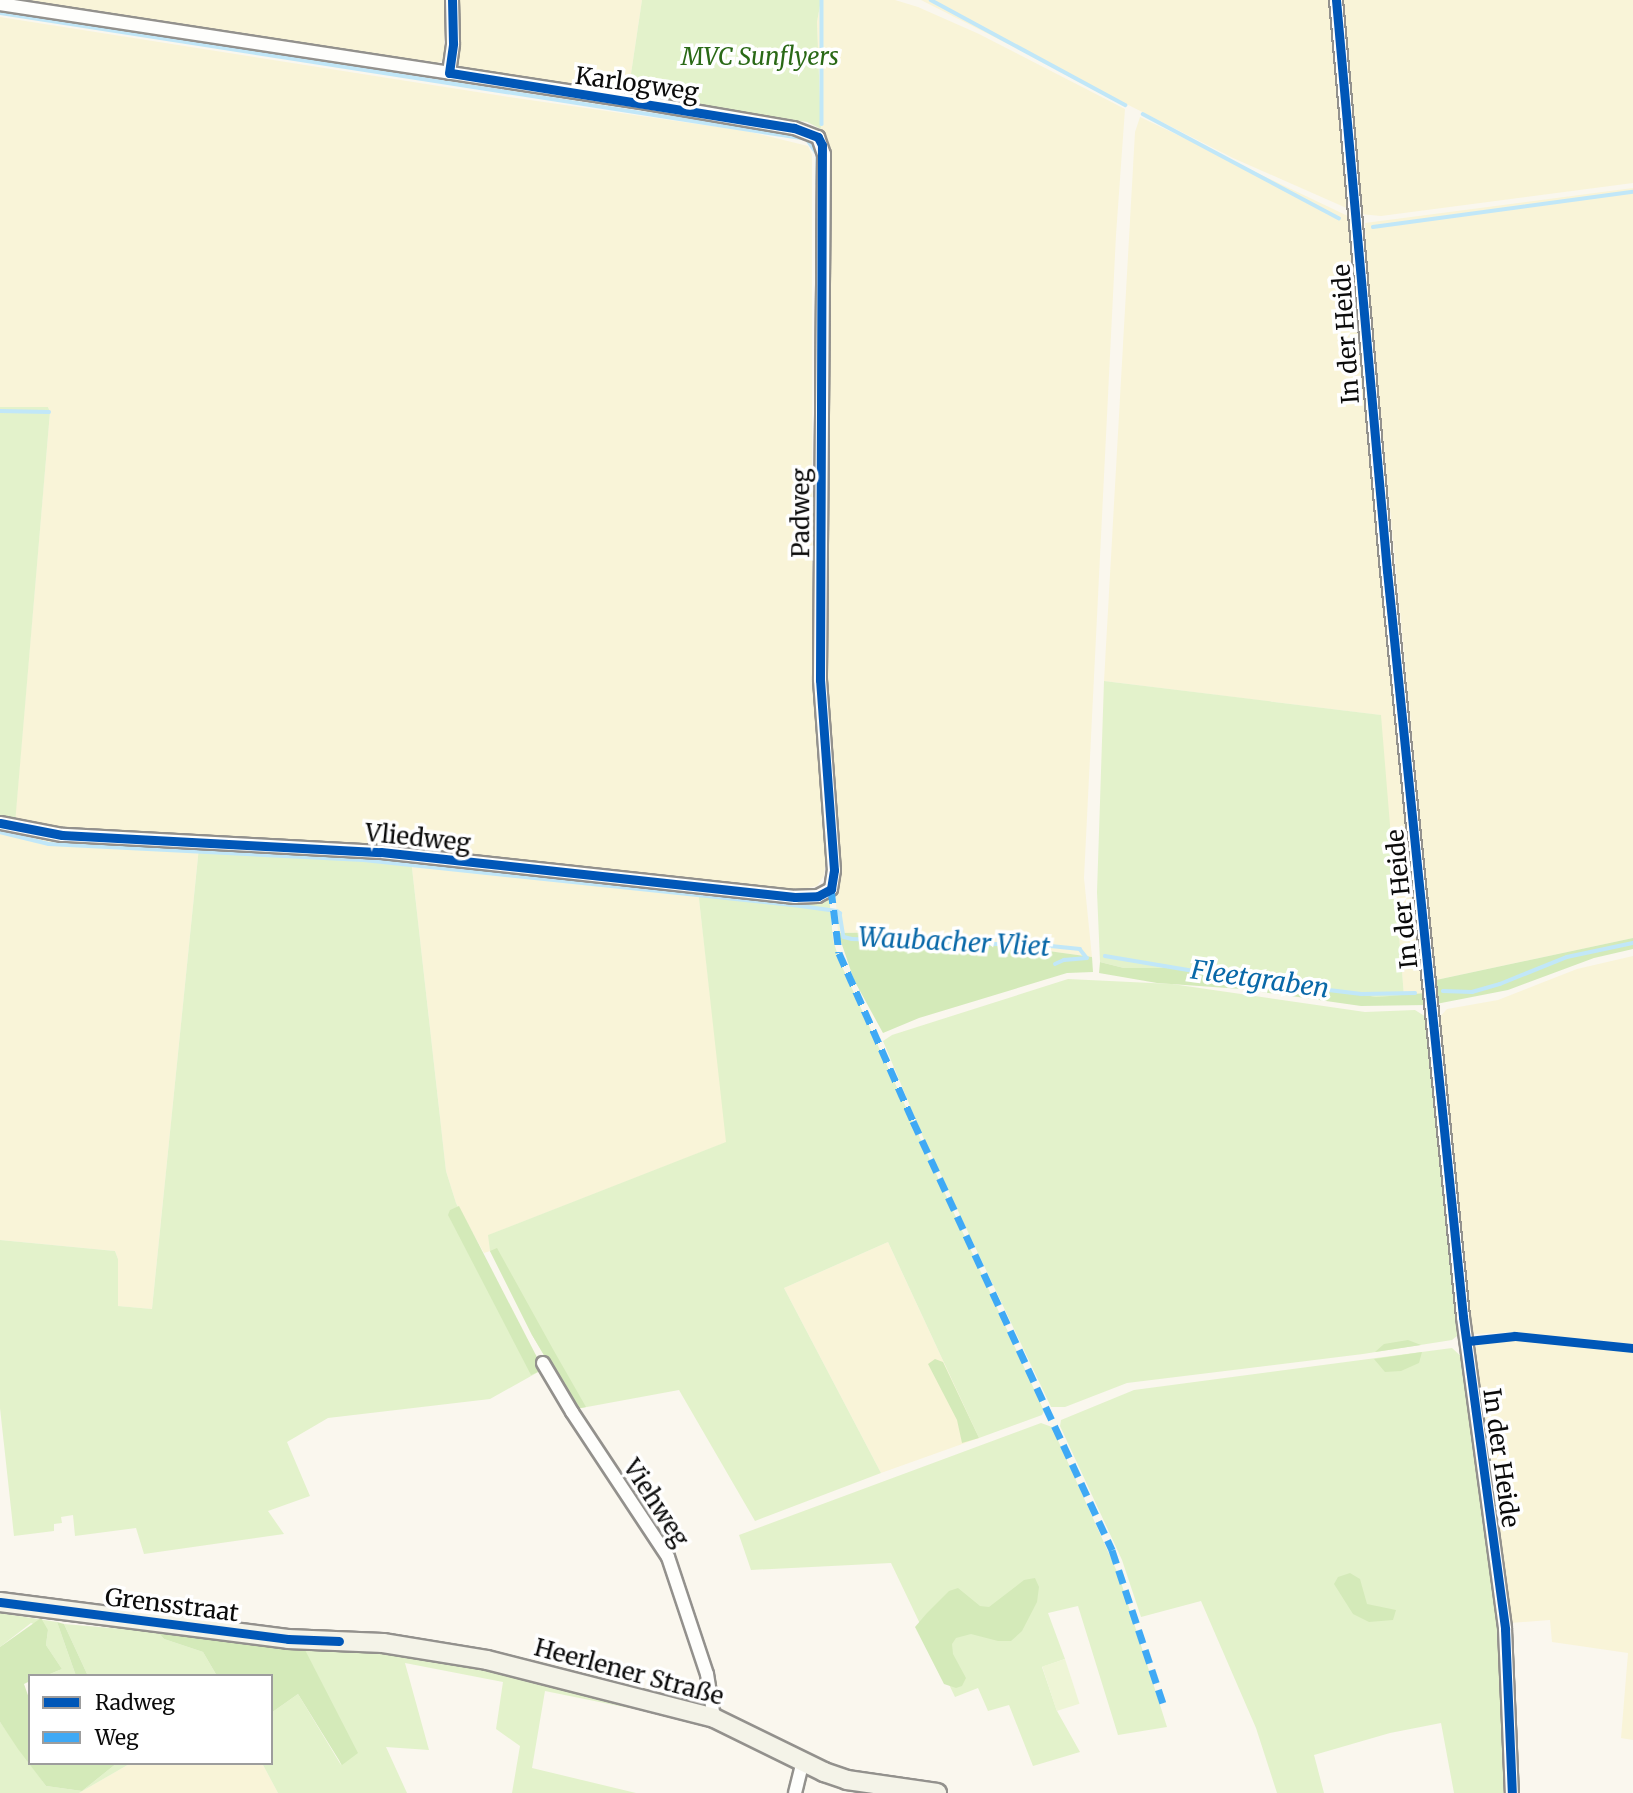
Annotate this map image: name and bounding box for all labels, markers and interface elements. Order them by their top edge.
park label: MVC Sunflyers [681,43,839,71]
street label: Karlogweg [573,61,701,107]
street label: In der Heide [1327,263,1365,405]
street label: Padweg [787,468,815,558]
street label: Vliedweg [364,818,472,858]
street label: In der Heide [1380,828,1424,970]
water label: Waubacher Vliet [857,921,1051,963]
water label: Fleetgraben [1189,954,1331,1004]
street label: In der Heide [1477,1387,1525,1529]
street label: Viehweg [617,1454,695,1552]
street label: Grensstraat [104,1583,240,1627]
street label: Heerlener Straße [531,1633,727,1711]
legend [28,1674,273,1765]
text: Radweg [95,1689,175,1716]
text: Weg [95,1724,139,1751]

